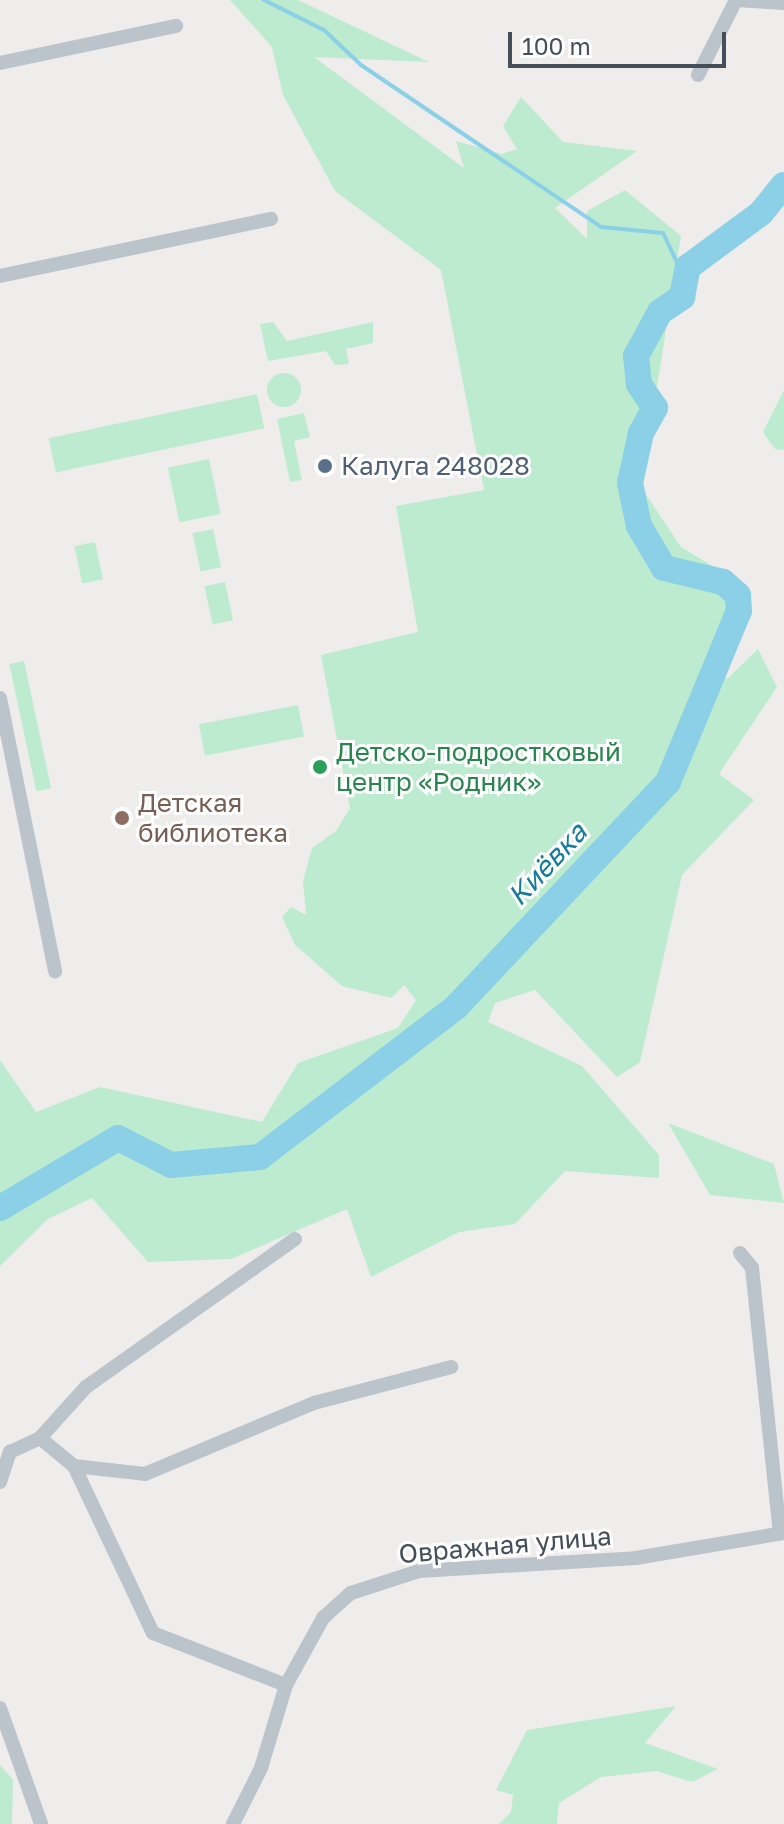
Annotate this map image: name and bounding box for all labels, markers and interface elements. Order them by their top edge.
scale bar [512,16,730,66]
text: 100 m [522,31,591,60]
place label: Калуга 248028 [341,450,530,482]
marker: Калуга 248028 [316,457,334,475]
place label: Детско-подростковый центр «Родник» [336,736,621,798]
marker: Детско-подростковый центр «Родник» [311,758,329,776]
place label: Детская библиотека [138,787,288,848]
marker: Детская библиотека [113,809,131,827]
water label: Киёвка [500,816,594,912]
street label: Овражная улица [397,1520,613,1570]

